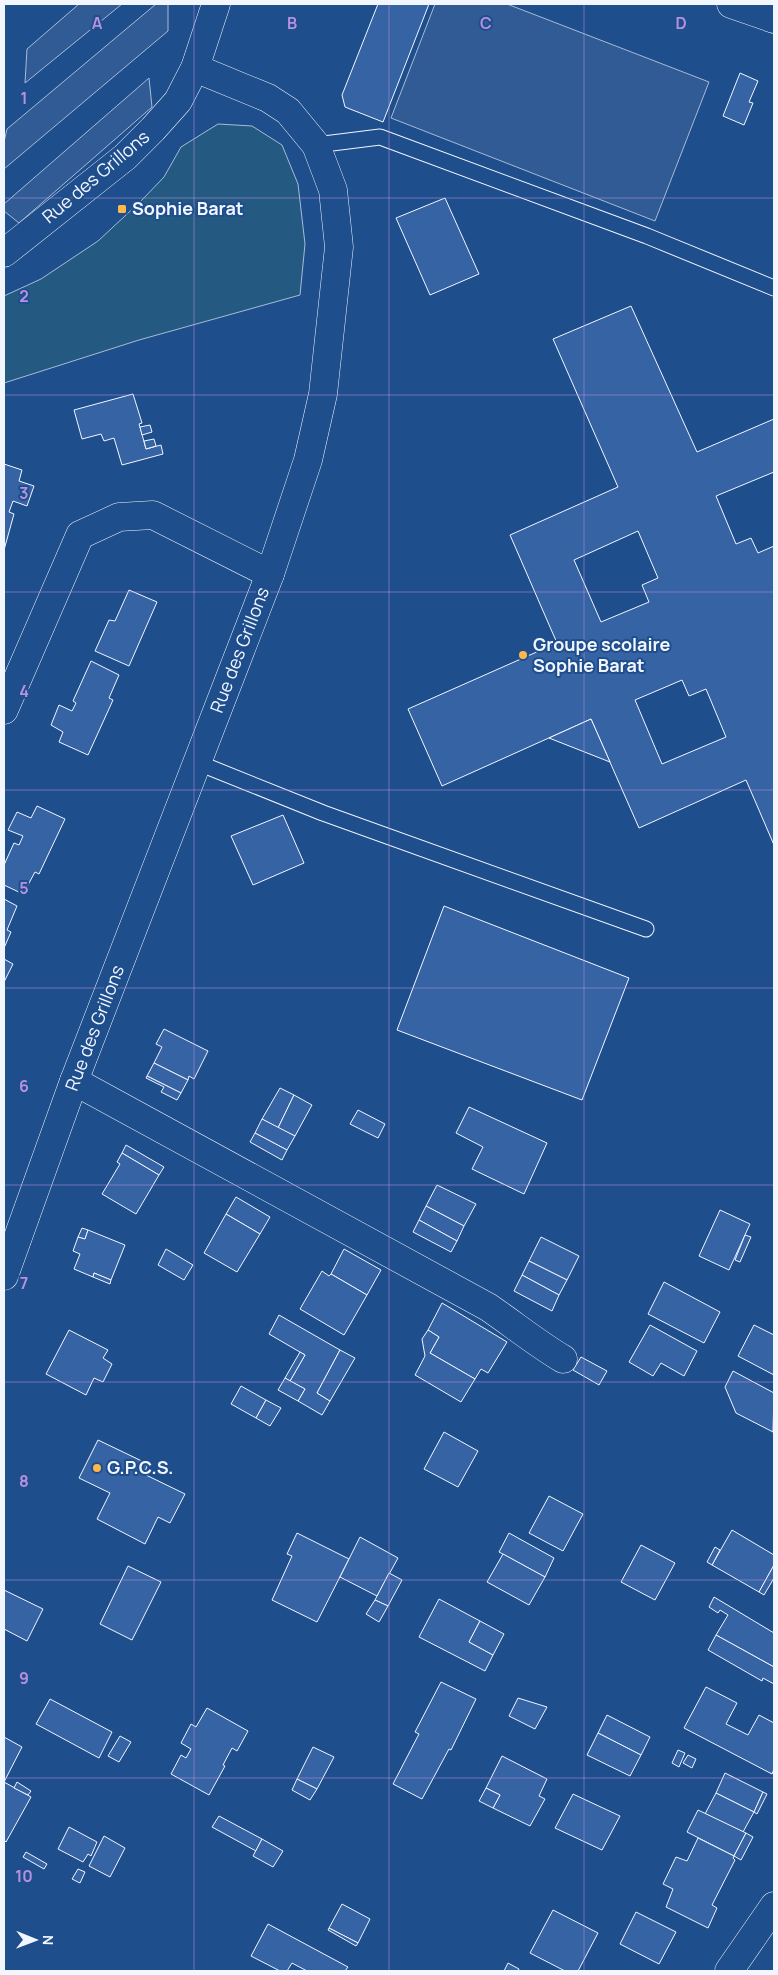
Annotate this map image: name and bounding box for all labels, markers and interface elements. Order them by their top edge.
text: A [92,12,103,34]
text: B [287,12,297,34]
text: C [480,12,492,34]
text: D [675,12,687,34]
text: 1 [20,87,28,109]
street label: Rue des Grillons [37,124,154,228]
place label: Sophie Barat [132,196,244,220]
marker: Sophie Barat [116,203,128,215]
text: 2 [19,285,29,307]
text: 3 [19,482,29,504]
street label: Rue des Grillons [204,583,274,716]
place label: Groupe scolaire Sophie Barat [533,632,671,677]
marker: Groupe scolaire Sophie Barat [517,649,529,661]
text: 4 [19,680,29,702]
text: 5 [19,877,29,899]
street label: Rue des Grillons [59,961,129,1094]
text: 6 [19,1075,29,1097]
text: 7 [20,1272,28,1294]
place label: G.P.C.S. [107,1455,174,1479]
marker: G.P.C.S. [91,1462,103,1474]
text: 8 [19,1470,29,1492]
text: 9 [19,1667,29,1689]
text: 10 [15,1865,33,1887]
north arrow [10,1915,60,1965]
text: N [39,1935,58,1945]

